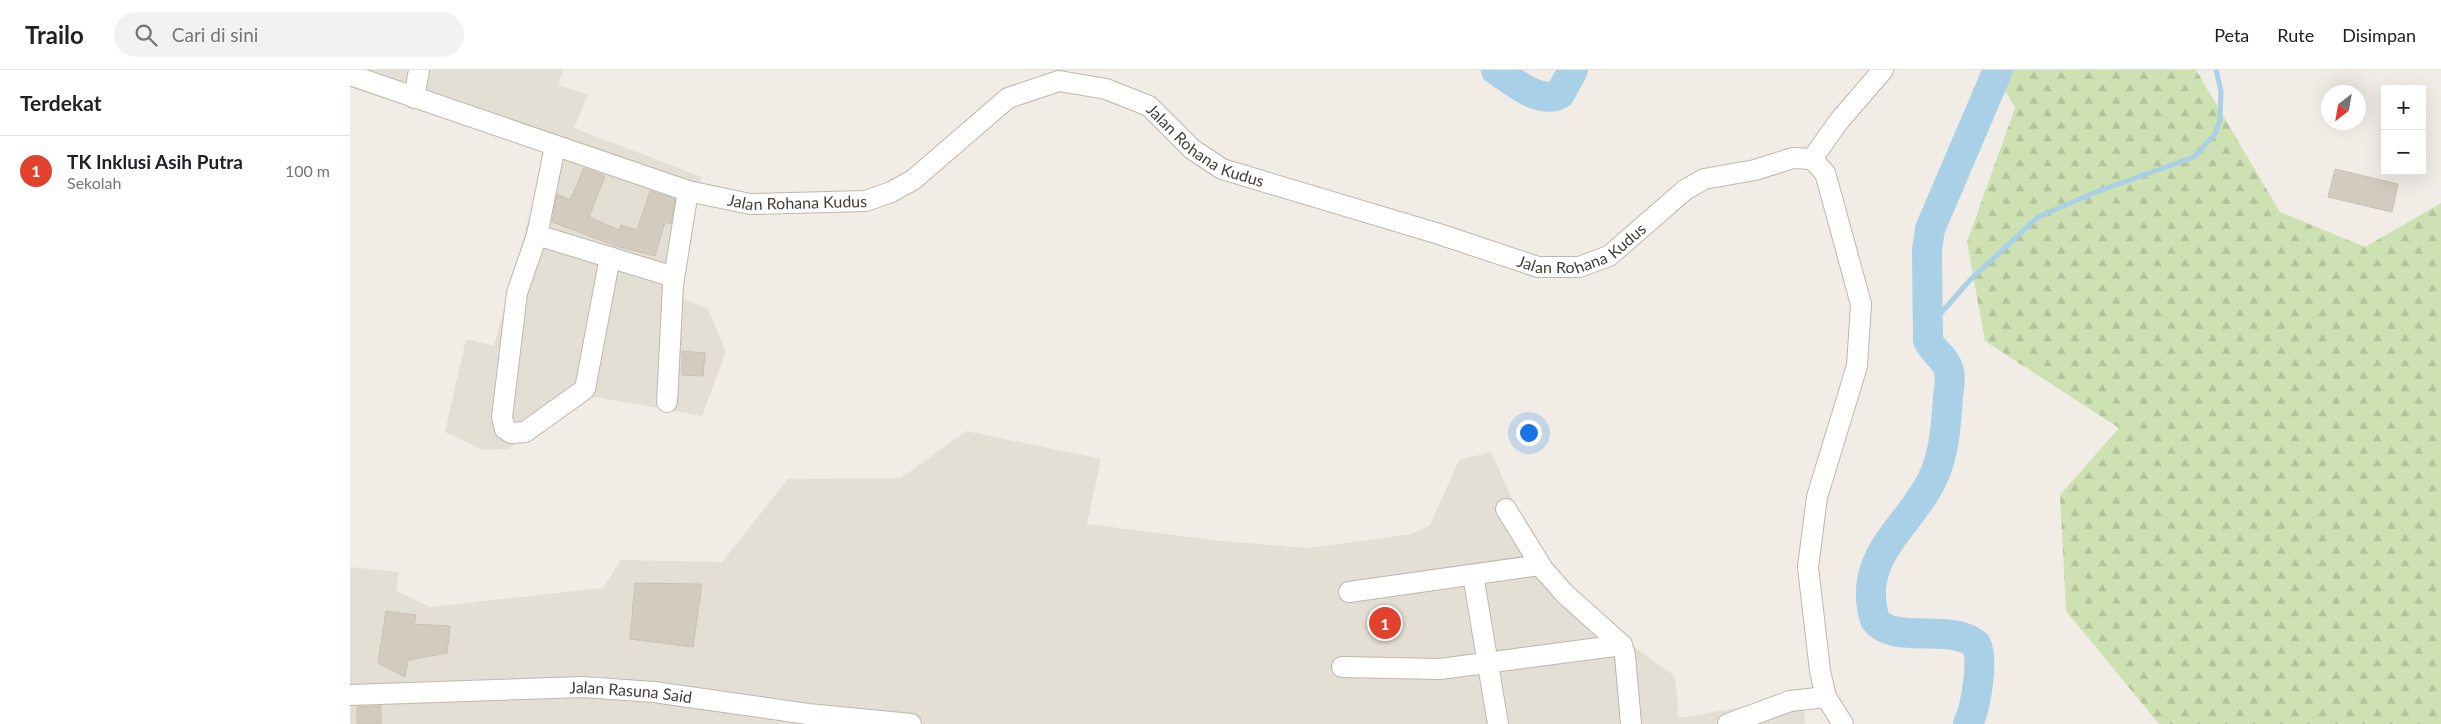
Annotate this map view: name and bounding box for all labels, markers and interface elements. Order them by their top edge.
search box [114,12,464,57]
text: Trailo [25,20,84,49]
icon: search [132,21,160,49]
text: Cari di sini [172,23,258,46]
text: Peta [2214,24,2249,46]
text: Rute [2277,24,2314,46]
text: Disimpan [2342,24,2416,46]
north arrow [2321,85,2366,130]
map controls [2381,85,2426,175]
button: + [2381,85,2426,130]
text: Terdekat [20,90,102,115]
street label: Jalan Rohana Kudus [1143,99,1267,190]
button: − [2381,130,2426,175]
text: TK Inklusi Asih Putra [67,150,243,173]
text: 1 [31,161,41,180]
text: 100 m [285,161,330,180]
text: Sekolah [67,173,121,192]
street label: Jalan Rohana Kudus [726,190,867,214]
street label: Jalan Rohana Kudus [1515,219,1649,277]
your location [1516,420,1542,446]
pin: 1 [1369,604,1401,642]
street label: Jalan Rasuna Said [569,677,693,706]

